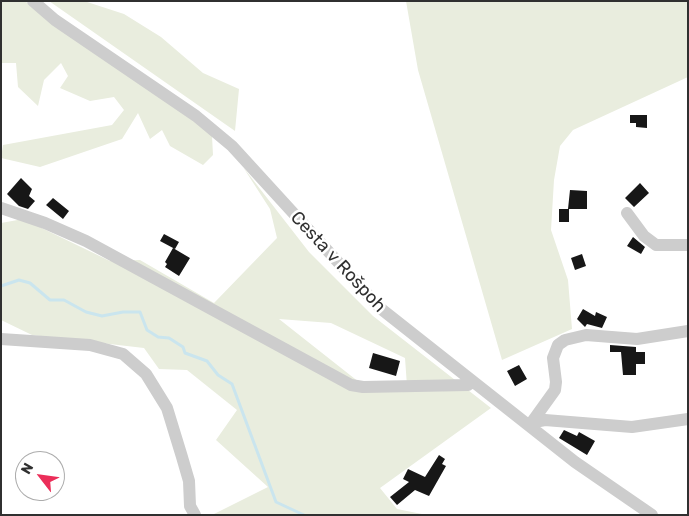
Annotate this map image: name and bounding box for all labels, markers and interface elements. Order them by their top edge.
street label: Cesta v Rošpoh [286,207,390,317]
north arrow [15,451,65,501]
text: N [18,460,37,477]

